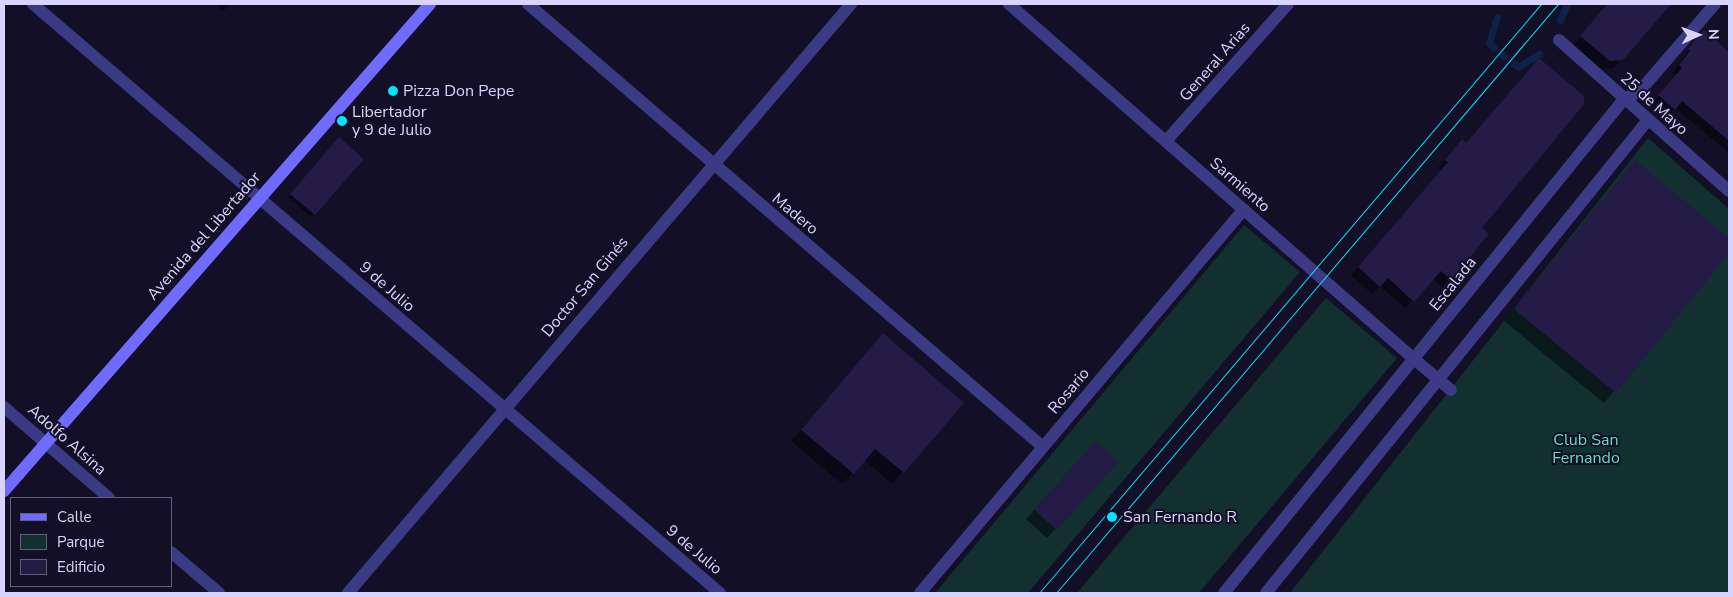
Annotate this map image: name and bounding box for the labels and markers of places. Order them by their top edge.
place label: Pizza Don Pepe [403,81,514,101]
marker: Pizza Don Pepe [387,85,399,97]
place label: Libertador y 9 de Julio [352,102,432,140]
marker: Libertador y 9 de Julio [336,115,348,127]
place label: San Fernando R [1123,507,1237,527]
marker: San Fernando R [1105,510,1119,524]

